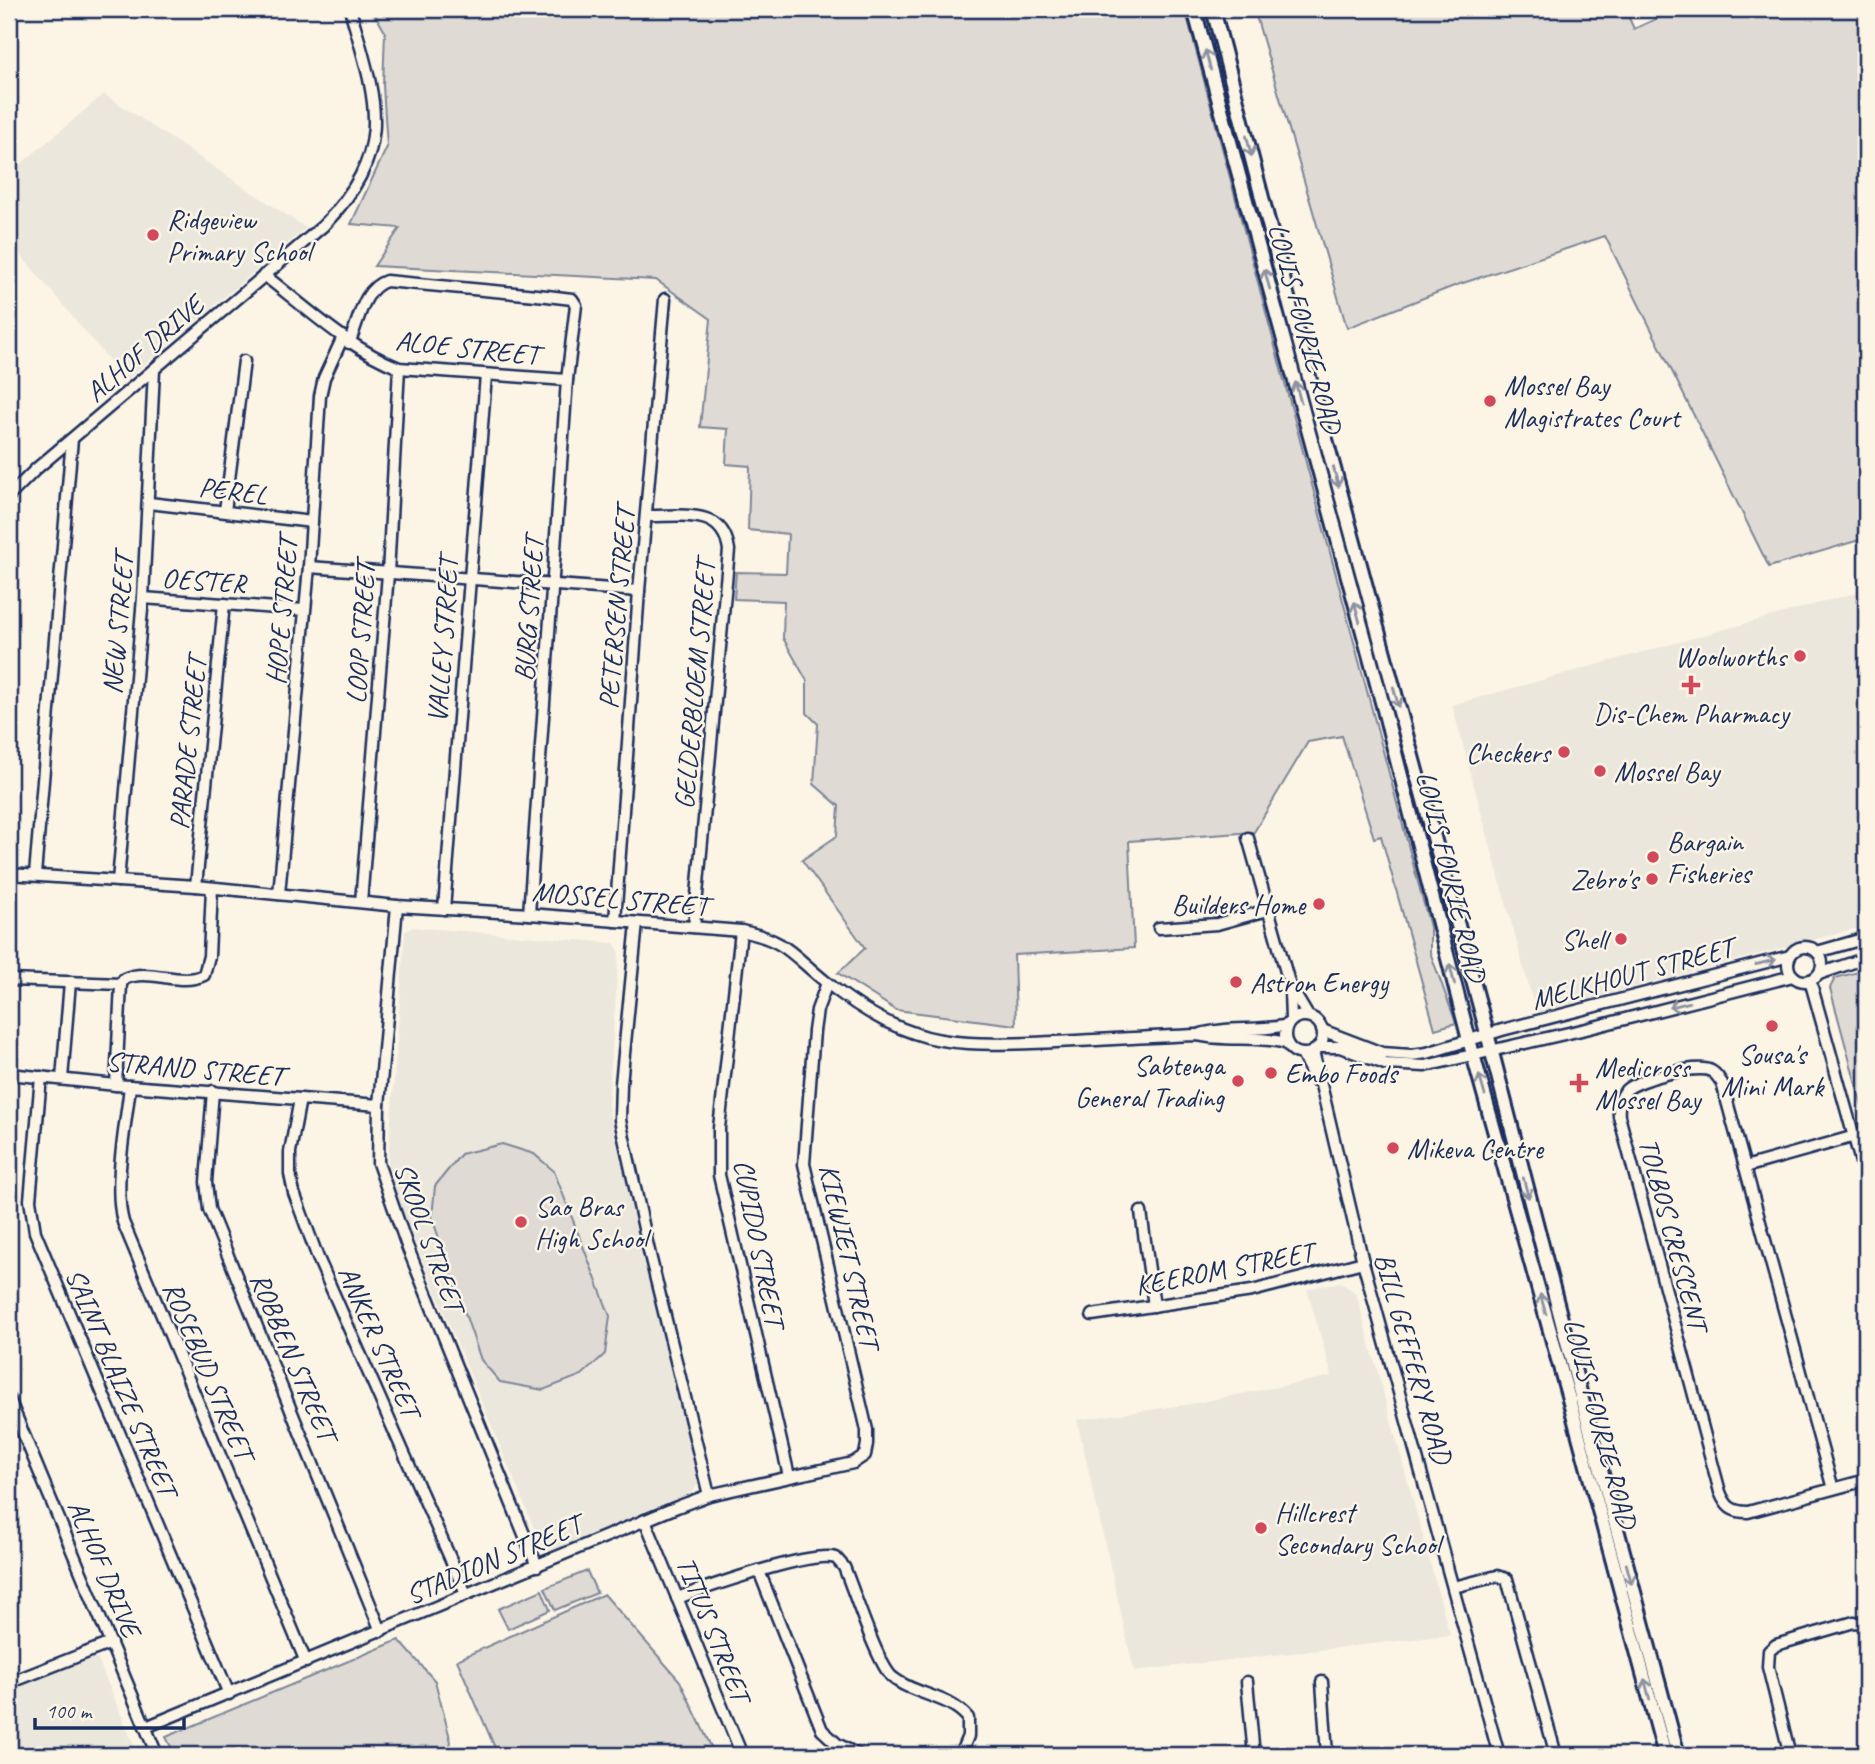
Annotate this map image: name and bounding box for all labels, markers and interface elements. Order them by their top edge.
one-way arrow [1200,49,1213,71]
one-way arrow [1243,134,1256,157]
place label: Ridgeview Primary School [167,202,316,269]
street label: LOUIS FOURIE ROAD [1261,220,1351,439]
marker: Ridgeview Primary School [145,227,161,243]
one-way arrow [1260,268,1273,290]
street label: ALHOF DRIVE [78,285,213,409]
street label: ALOE STREET [394,323,547,373]
place label: Mossel Bay Magistrates Court [1504,368,1682,435]
one-way arrow [1291,381,1304,404]
marker: Mossel Bay Magistrates Court [1482,393,1498,409]
one-way arrow [1330,465,1343,488]
street label: PEREL [197,469,270,512]
street label: PETERSEN STREET [590,499,643,710]
street label: HOPE STREET [258,529,306,686]
street label: BURG STREET [506,529,551,682]
street label: NEW STREET [94,545,142,696]
street label: VALLEY STREET [419,549,466,724]
street label: GELDERBLOEM STREET [666,552,723,810]
street label: LOOP STREET [338,554,383,705]
street label: OESTER [161,560,249,601]
one-way arrow [1350,601,1363,623]
place label: Woolworths [1675,639,1788,674]
marker: Woolworths [1792,648,1808,664]
street label: PARADE STREET [161,649,215,831]
marker: Dis-Chem Pharmacy [1683,677,1699,693]
one-way arrow [1390,685,1403,707]
place label: Dis-Chem Pharmacy [1593,696,1791,731]
place label: Checkers [1466,735,1552,770]
marker: Checkers [1556,744,1572,760]
place label: Mossel Bay [1614,754,1722,789]
marker: Mossel Bay [1592,763,1608,779]
street label: LOUIS FOURIE ROAD [1408,767,1495,988]
place label: Bargain Fisheries [1667,824,1753,891]
marker: Bargain Fisheries [1645,849,1661,865]
place label: Zebro's [1570,862,1640,897]
marker: Zebro's [1644,871,1660,887]
street label: MOSSEL STREET [531,873,716,924]
place label: Builders Home [1172,887,1307,922]
marker: Builders Home [1311,896,1327,912]
place label: Shell [1561,922,1612,957]
street label: MELKHOUT STREET [1528,928,1744,1017]
marker: Shell [1613,931,1629,947]
one-way arrow [1754,955,1777,968]
one-way arrow [1445,963,1458,986]
place label: Astron Energy [1250,965,1390,1000]
marker: Astron Energy [1228,974,1244,990]
one-way arrow [1669,999,1691,1012]
marker: Sousa's Mini Mark [1764,1018,1780,1034]
place label: Sousa's Mini Mark [1721,1037,1825,1104]
street label: STRAND STREET [105,1043,292,1094]
place label: Sabtenga General Trading [1075,1048,1227,1115]
place label: Medicross Mossel Bay [1595,1050,1703,1117]
place label: Embo Foods [1285,1056,1399,1091]
marker: Embo Foods [1263,1065,1279,1081]
marker: Sabtenga General Trading [1230,1073,1246,1089]
marker: Medicross Mossel Bay [1569,1073,1589,1093]
one-way arrow [1474,1074,1487,1096]
place label: Mikeva Centre [1407,1131,1545,1166]
street label: TOLBOS CRESCENT [1631,1134,1718,1340]
marker: Mikeva Centre [1385,1140,1401,1156]
street label: CUPIDO STREET [726,1156,794,1336]
street label: SKOOL STREET [386,1158,475,1322]
street label: KIEWIET STREET [811,1161,889,1357]
one-way arrow [1521,1177,1534,1199]
place label: Sao Bras High School [535,1189,653,1256]
marker: Sao Bras High School [513,1214,529,1230]
street label: KEEROM STREET [1132,1233,1322,1303]
street label: BILL GEFFERY ROAD [1367,1249,1461,1470]
street label: ANKER STREET [331,1260,431,1428]
street label: SAINT BLAIZE STREET [58,1263,188,1507]
street label: ROBBEN STREET [243,1267,347,1452]
street label: ROSEBUD STREET [155,1276,264,1471]
one-way arrow [1535,1294,1548,1316]
street label: LOUIS FOURIE ROAD [1556,1315,1646,1534]
street label: ALHOF DRIVE [60,1495,150,1645]
place label: Hillcrest Secondary School [1275,1495,1445,1562]
street label: STADION STREET [400,1504,593,1612]
marker: Hillcrest Secondary School [1253,1520,1269,1536]
street label: TITUS STREET [669,1552,761,1712]
one-way arrow [1623,1563,1636,1585]
one-way arrow [1640,1679,1653,1701]
scale bar [35,1687,184,1731]
text: 100 m [46,1698,93,1724]

